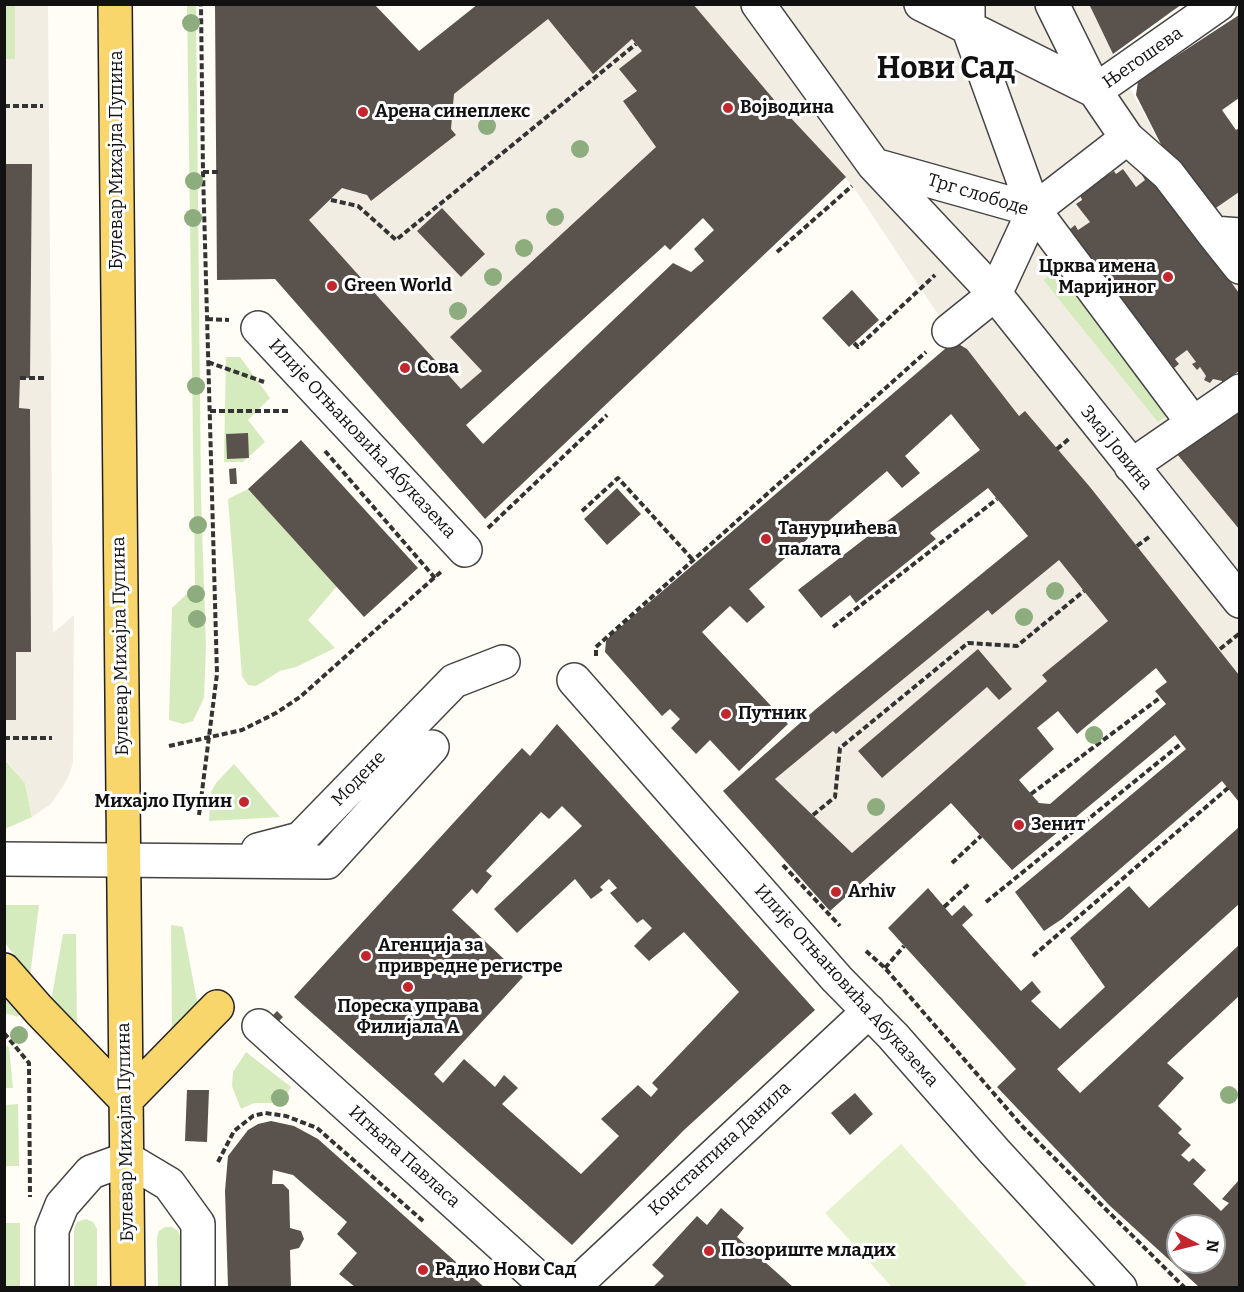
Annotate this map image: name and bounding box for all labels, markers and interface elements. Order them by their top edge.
street label: Његошева [1099,23,1187,93]
street label: Булевар Михајла Пупина [106,50,128,270]
district label: Нови Сад [877,52,1015,88]
place label: Војводина [740,97,834,119]
place label: Арена синеплекс [375,101,530,123]
marker: Војводина [721,101,735,115]
marker: Арена синеплекс [356,105,370,119]
street label: Трг слободе [925,169,1031,221]
place label: Црква имена Маријиног [1039,256,1156,298]
marker: Црква имена Маријиног [1161,270,1175,284]
place label: Green World [344,275,452,297]
marker: Green World [325,279,339,293]
street label: Илије Огњановића Абуказема [264,335,460,543]
place label: Сова [417,357,459,379]
marker: Сова [398,361,412,375]
street label: Змај Јовина [1075,401,1157,495]
place label: Танурџићева палата [778,518,897,560]
marker: Танурџићева палата [759,532,773,546]
street label: Булевар Михајла Пупина [108,536,134,756]
place label: Путник [738,703,807,725]
marker: Путник [719,707,733,721]
street label: Модене [328,747,390,811]
place label: Михајло Пупин [95,791,232,813]
marker: Михајло Пупин [237,795,251,809]
place label: Зенит [1031,814,1085,836]
marker: Зенит [1012,818,1026,832]
street label: Илије Огњановића Абуказема [749,880,943,1092]
place label: Arhiv [848,881,895,903]
marker: Arhiv [829,885,843,899]
place label: Агенција за привредне регистре [378,935,563,978]
marker: Агенција за привредне регистре [359,949,373,963]
marker: Пореска управа Филијала А [401,980,415,994]
place label: Пореска управа Филијала А [337,996,479,1038]
street label: Булевар Михајла Пупина [113,1022,139,1242]
street label: Константина Данила [644,1077,796,1221]
street label: Игњата Павласа [344,1101,464,1213]
north arrow [1166,1214,1226,1274]
text: N [1202,1239,1223,1253]
place label: Позориште младих [721,1240,896,1262]
marker: Позориште младих [702,1244,716,1258]
place label: Радио Нови Сад [435,1259,576,1281]
marker: Радио Нови Сад [416,1263,430,1277]

